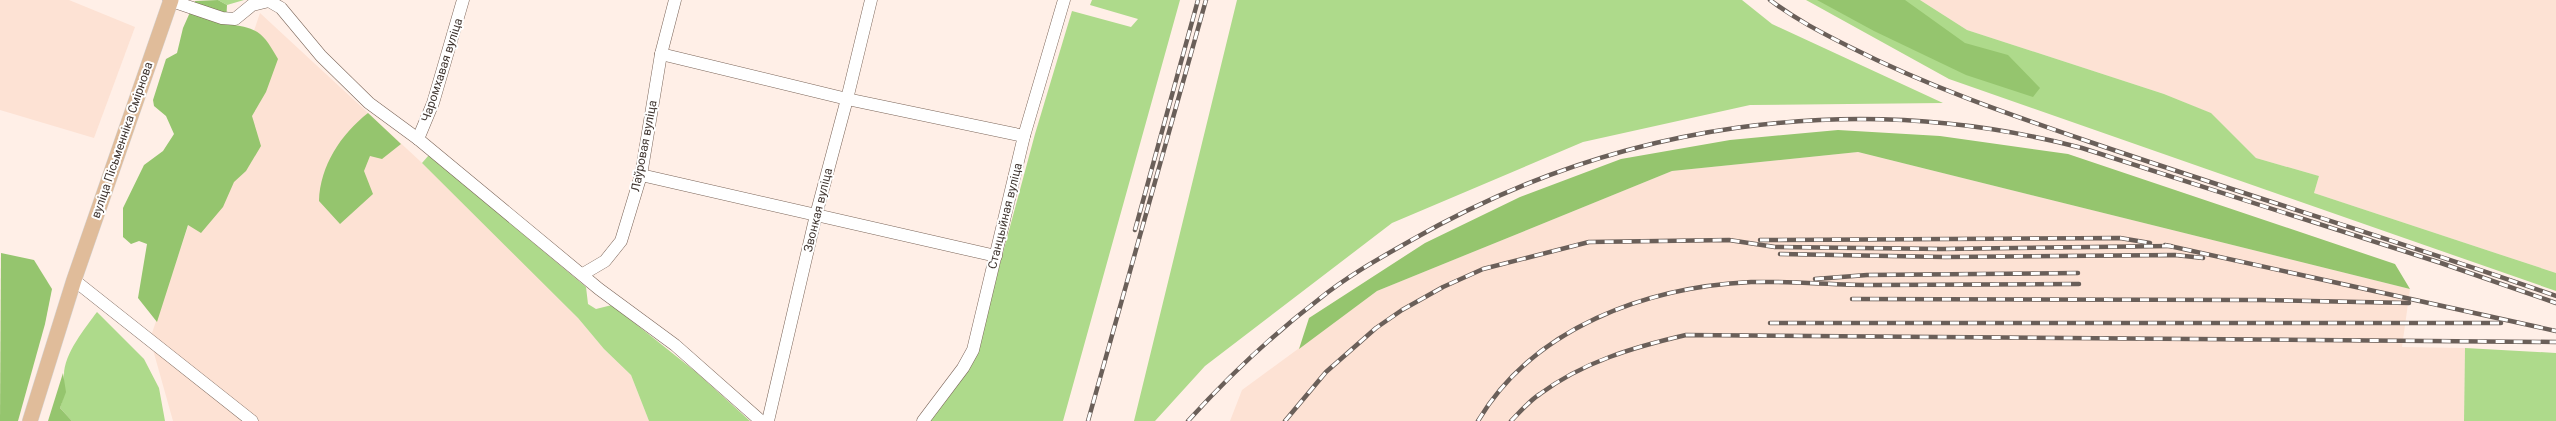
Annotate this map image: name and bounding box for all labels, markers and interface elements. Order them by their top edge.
street label: Чаромхавая вуліца [419,16,465,124]
street label: вуліца Пісьменніка Смірнова [89,60,155,220]
street label: Лаўровая вуліца [628,99,660,193]
street label: Станцыйная вуліца [985,161,1025,271]
street label: Звонкая вуліца [801,167,835,253]

